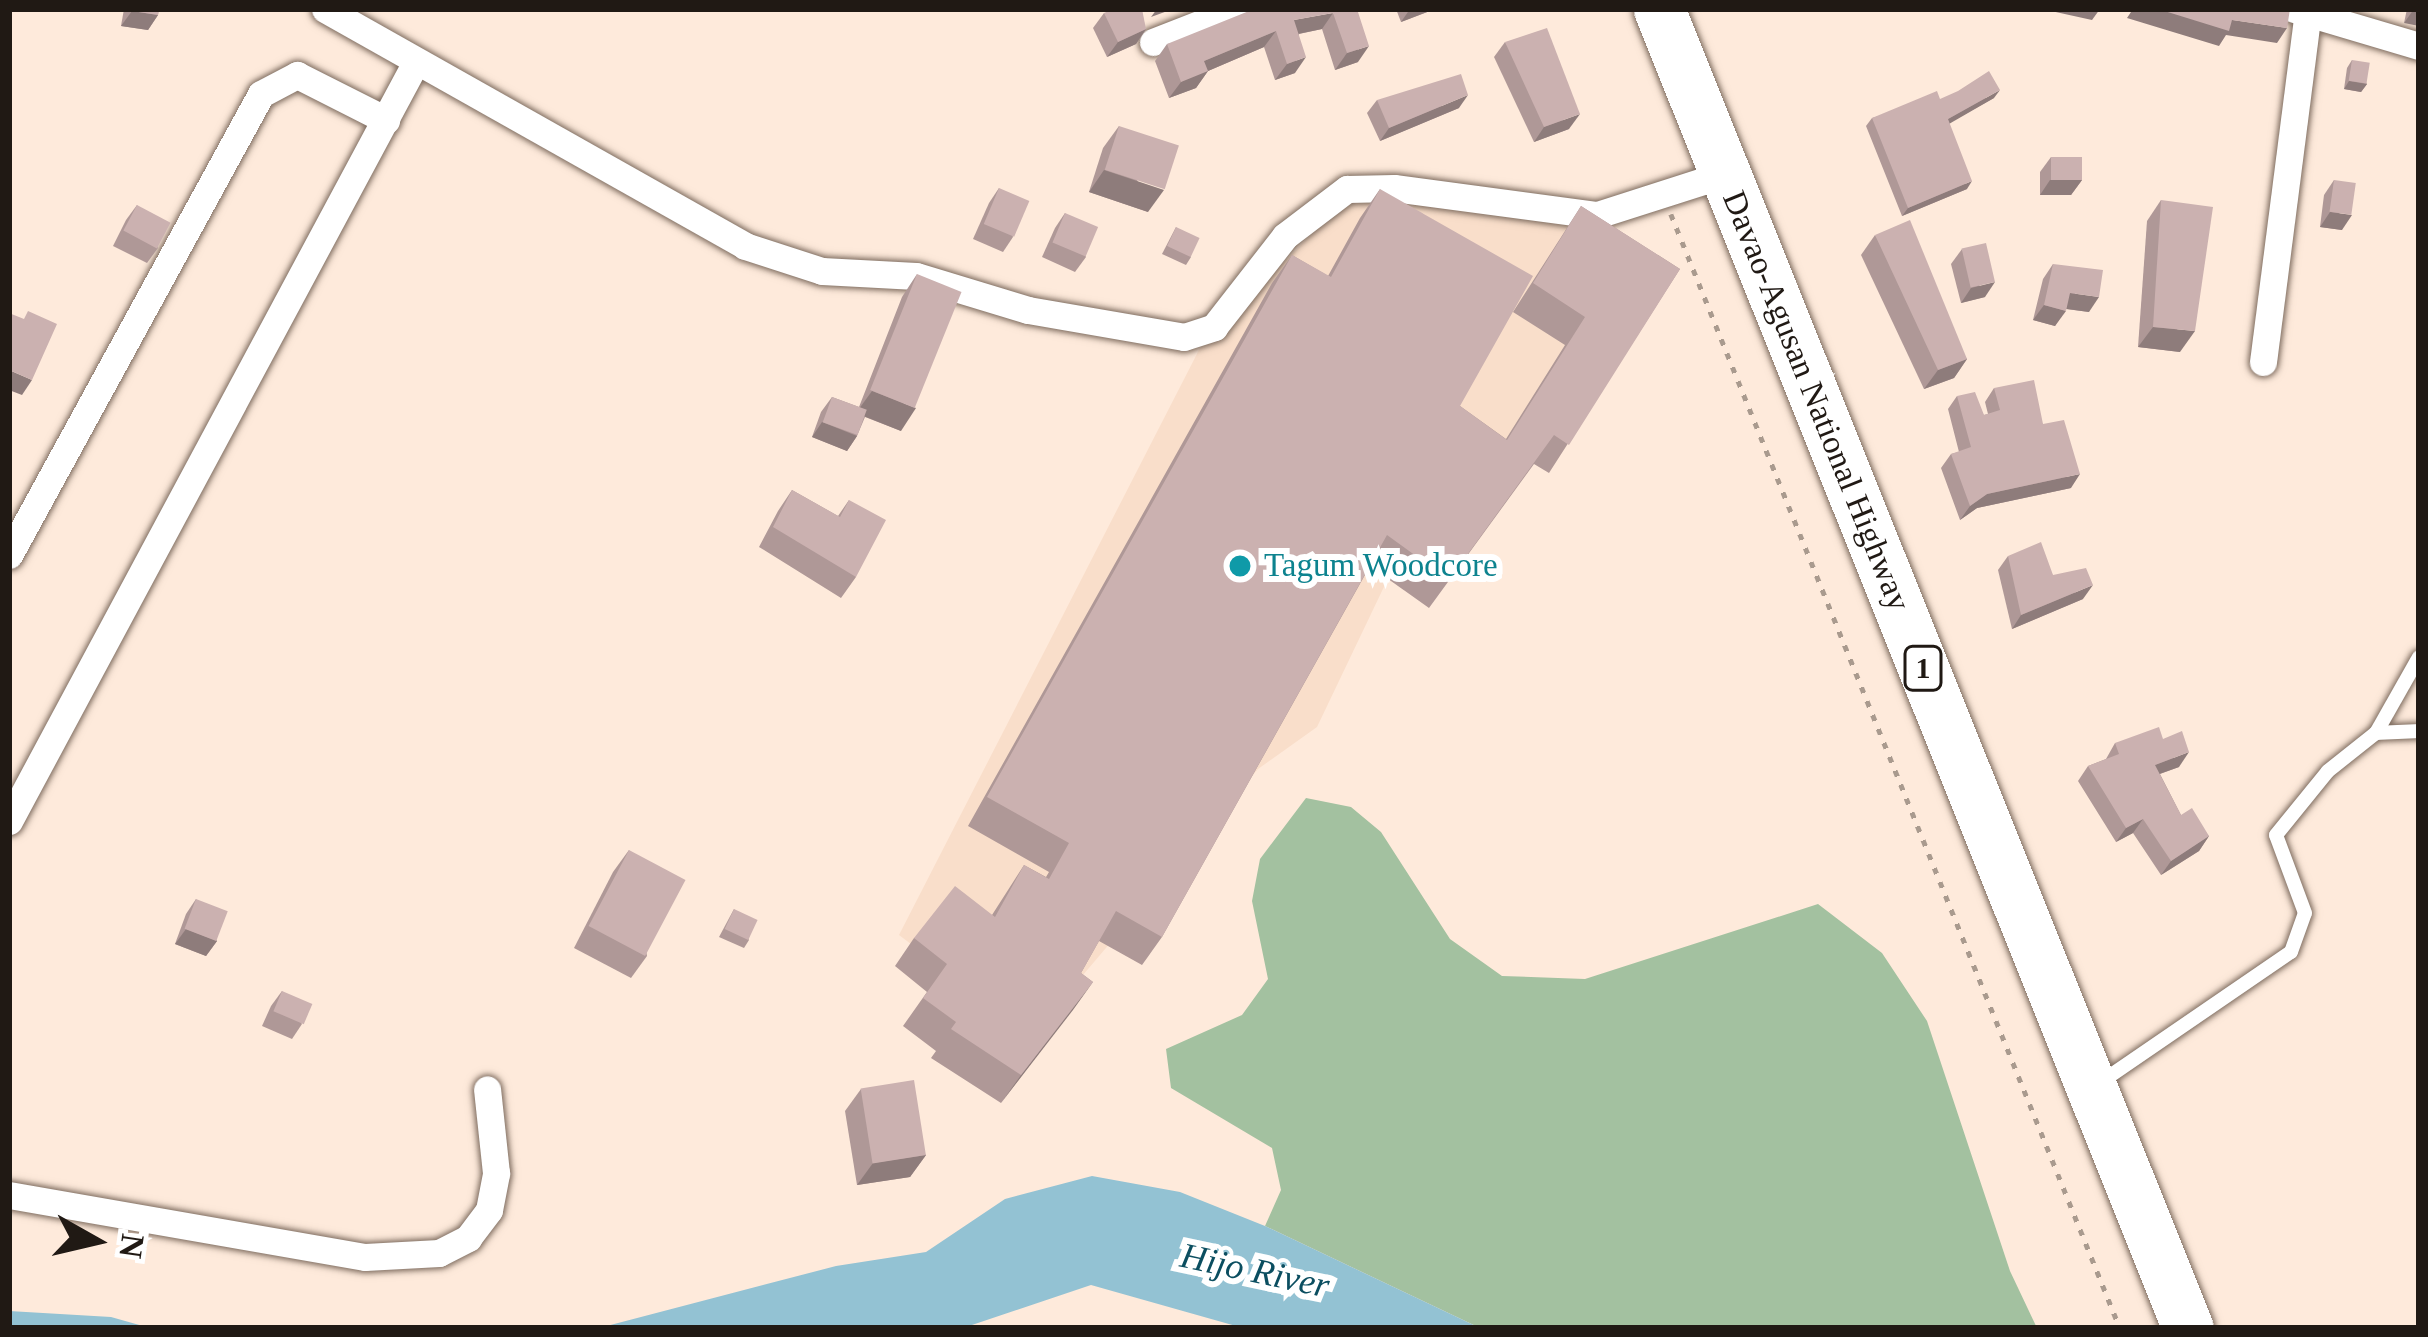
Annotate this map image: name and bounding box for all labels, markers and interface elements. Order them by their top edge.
street label: Davao-Agusan National Highway [1714,185,1918,617]
place label: Tagum Woodcore [1264,546,1498,586]
marker: Tagum Woodcore [1227,553,1253,579]
road number: 1 [1902,644,1944,692]
north arrow [36,1181,156,1301]
text: N [112,1232,151,1260]
water label: Hijo River [1177,1234,1333,1308]

